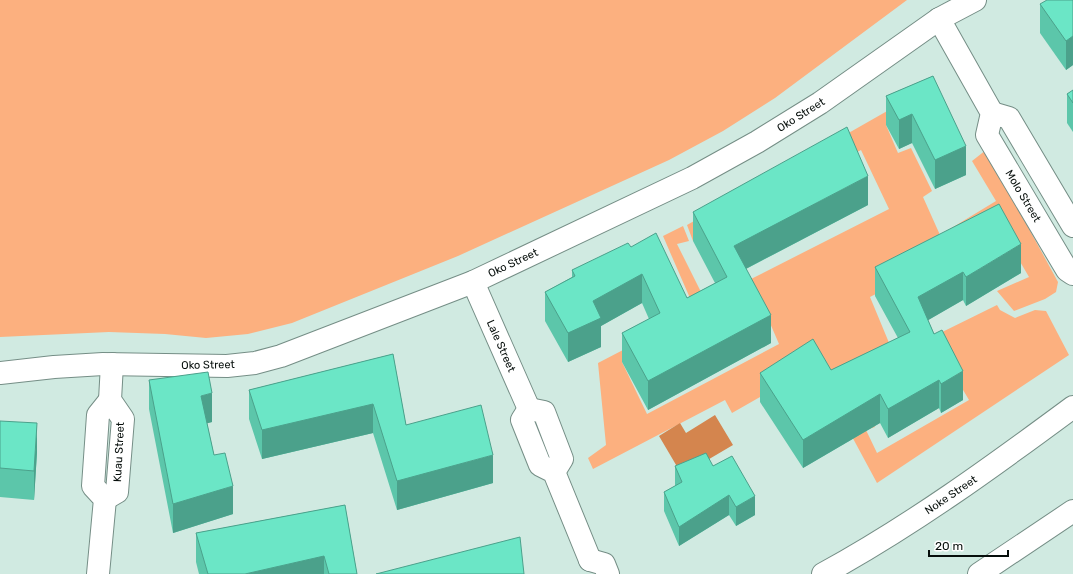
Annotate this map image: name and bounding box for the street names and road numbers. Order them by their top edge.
street label: Oko Street [775,95,828,135]
street label: Molo Street [1002,168,1044,225]
street label: Oko Street [486,245,541,280]
street label: Lale Street [484,318,519,375]
street label: Oko Street [181,358,236,372]
street label: Kuau Street [111,421,127,482]
street label: Noke Street [922,472,980,517]

